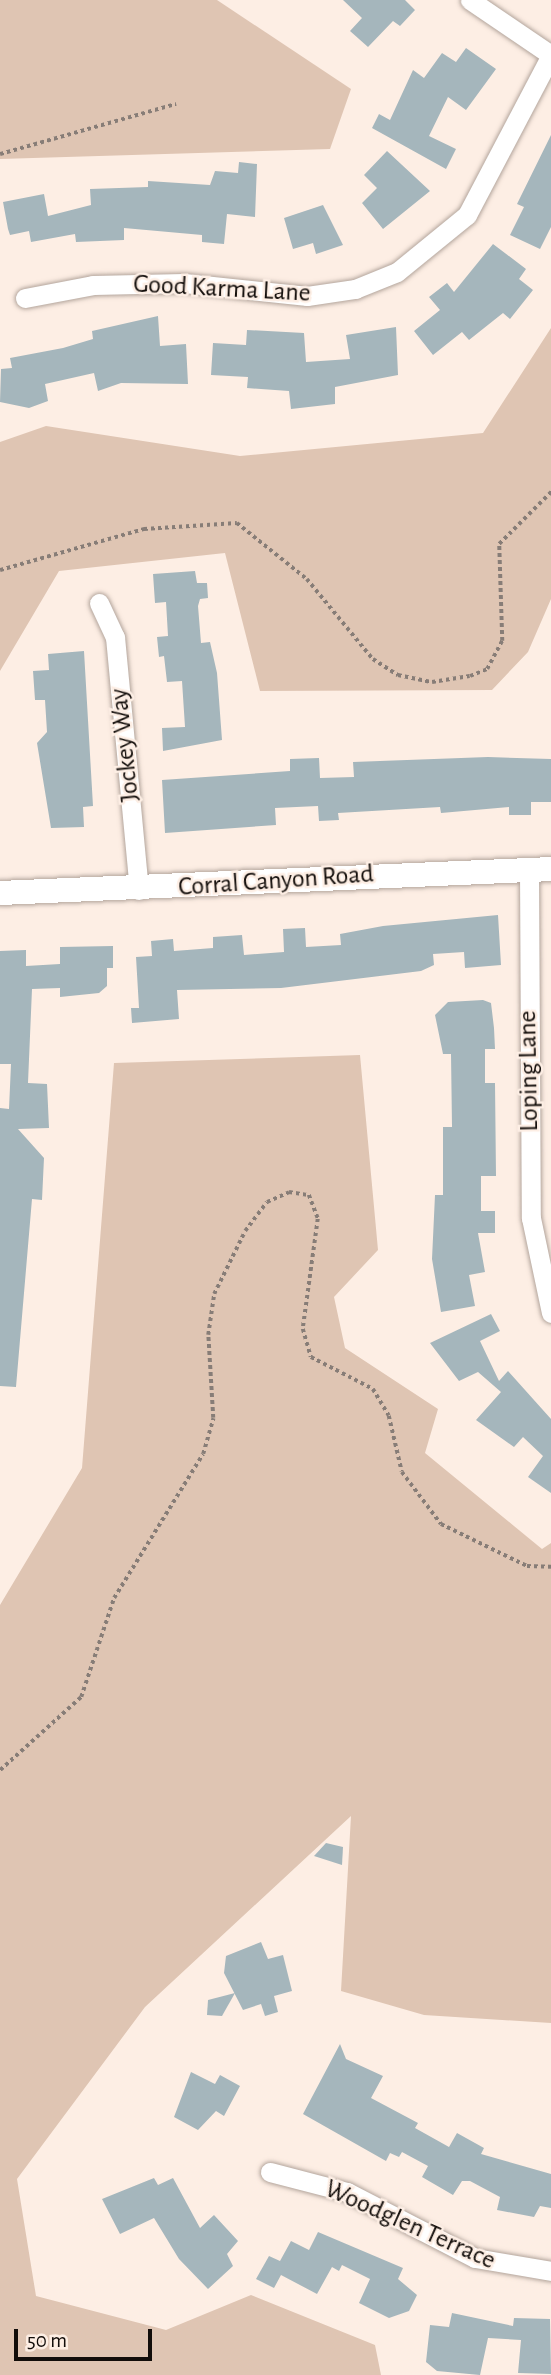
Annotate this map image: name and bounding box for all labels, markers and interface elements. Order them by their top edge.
street label: Good Karma Lane [133,269,311,309]
street label: Jockey Way [104,687,146,803]
street label: Corral Canyon Road [177,859,375,903]
street label: Loping Lane [512,1010,546,1132]
street label: Woodglen Terrace [320,2173,500,2277]
scale bar [18,2316,156,2360]
text: 50 m [27,2330,67,2351]

